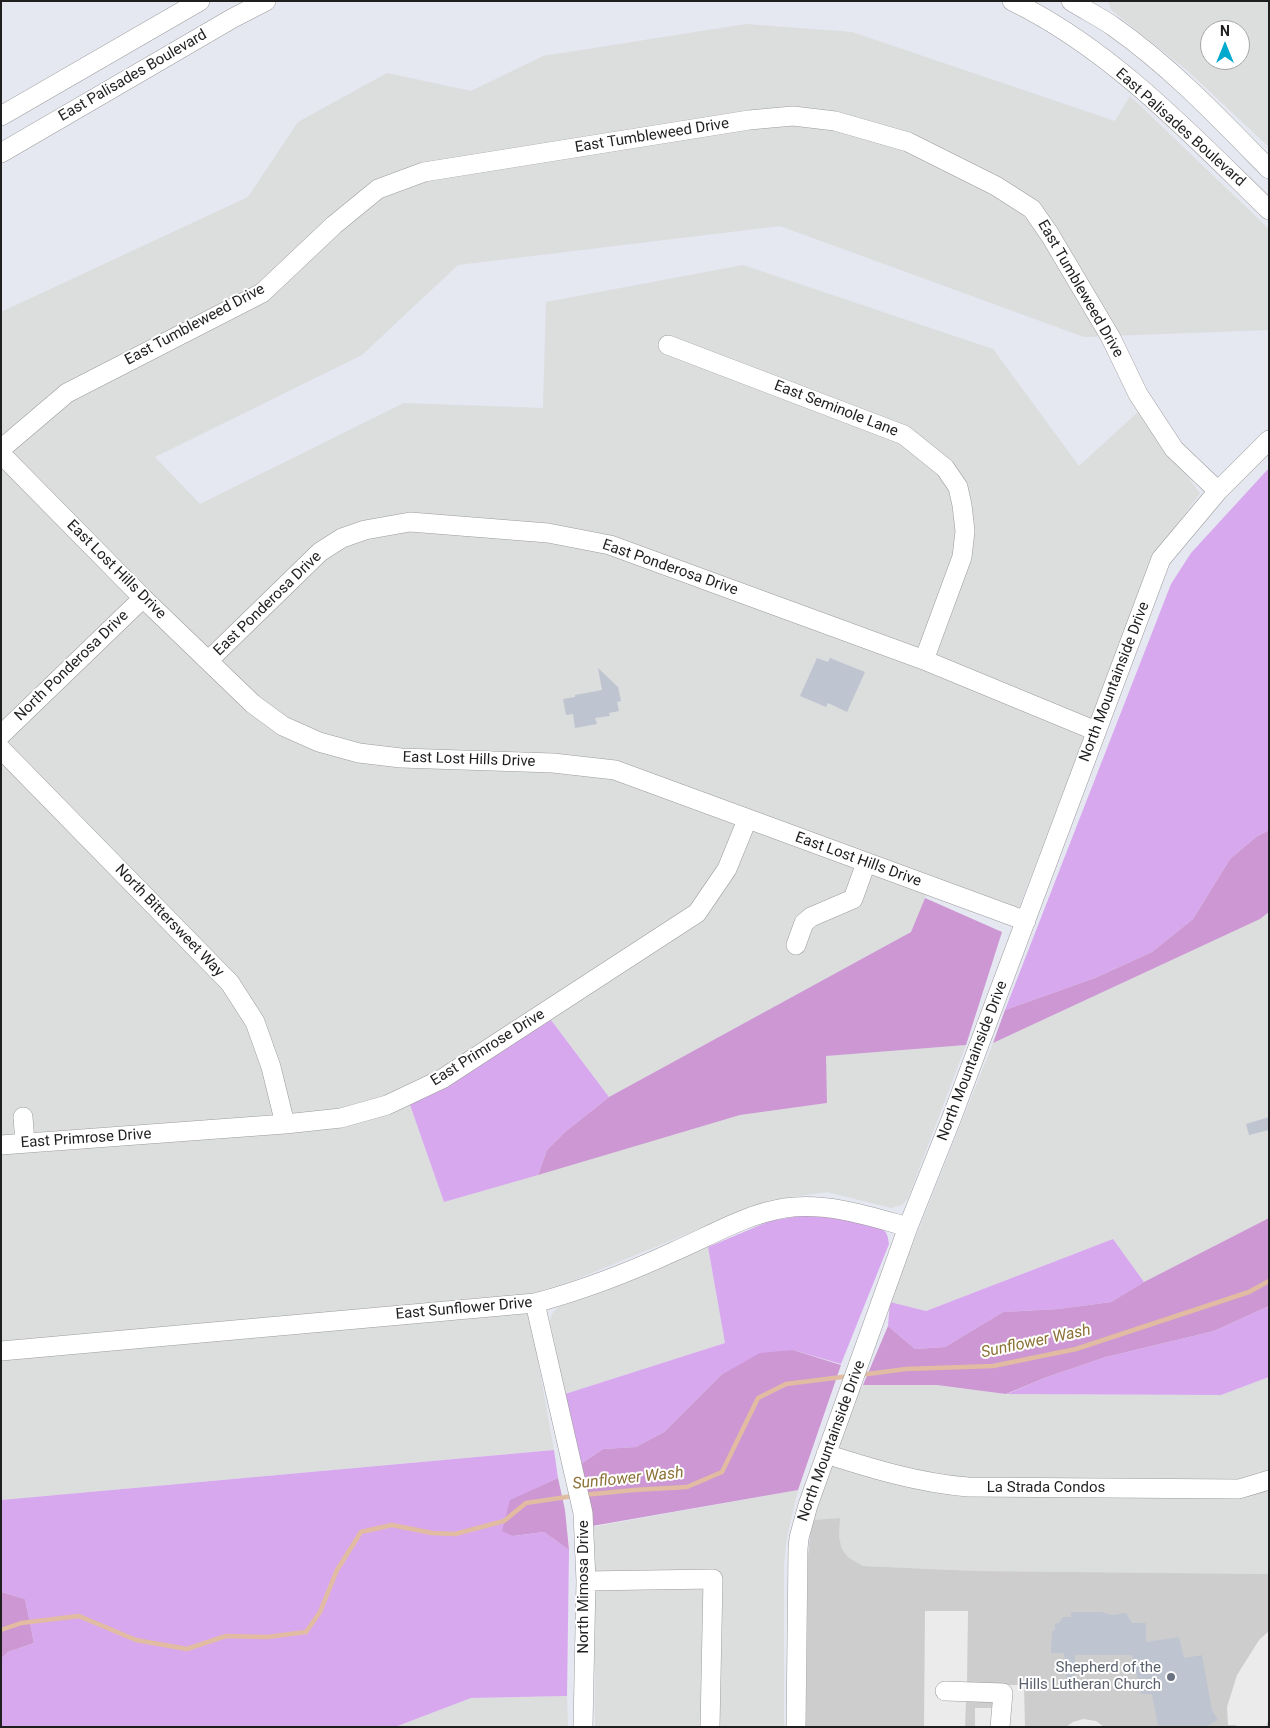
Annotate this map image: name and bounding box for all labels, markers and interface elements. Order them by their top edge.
north arrow [1200,20,1250,70]
text: N [1220,23,1230,39]
street label: East Palisades Boulevard [56,26,210,126]
street label: East Palisades Boulevard [1112,65,1248,191]
street label: East Tumbleweed Drive [574,115,730,157]
street label: East Tumbleweed Drive [1033,217,1127,361]
street label: East Tumbleweed Drive [122,280,268,370]
street label: East Seminole Lane [771,377,901,441]
street label: East Lost Hills Drive [63,517,169,623]
street label: East Ponderosa Drive [600,536,740,600]
street label: East Ponderosa Drive [211,548,325,660]
street label: North Mountainside Drive [1076,599,1154,765]
street label: North Ponderosa Drive [11,607,133,725]
street label: East Lost Hills Drive [402,749,536,771]
street label: East Lost Hills Drive [792,829,924,891]
street label: North Bittersweet Way [111,861,227,981]
street label: North Mountainside Drive [934,978,1012,1144]
street label: East Primrose Drive [428,1006,548,1090]
street label: East Primrose Drive [20,1125,152,1153]
street label: East Sunflower Drive [395,1294,533,1324]
water label: Sunflower Wash [979,1321,1093,1363]
street label: North Mountainside Drive [794,1358,870,1524]
water label: Sunflower Wash [572,1464,684,1494]
street label: La Strada Condos [987,1479,1105,1497]
street label: North Mimosa Drive [575,1520,593,1654]
place label: Shepherd of the Hills Lutheran Church [1018,1659,1161,1694]
marker: Shepherd of the Hills Lutheran Church [1165,1671,1177,1683]

